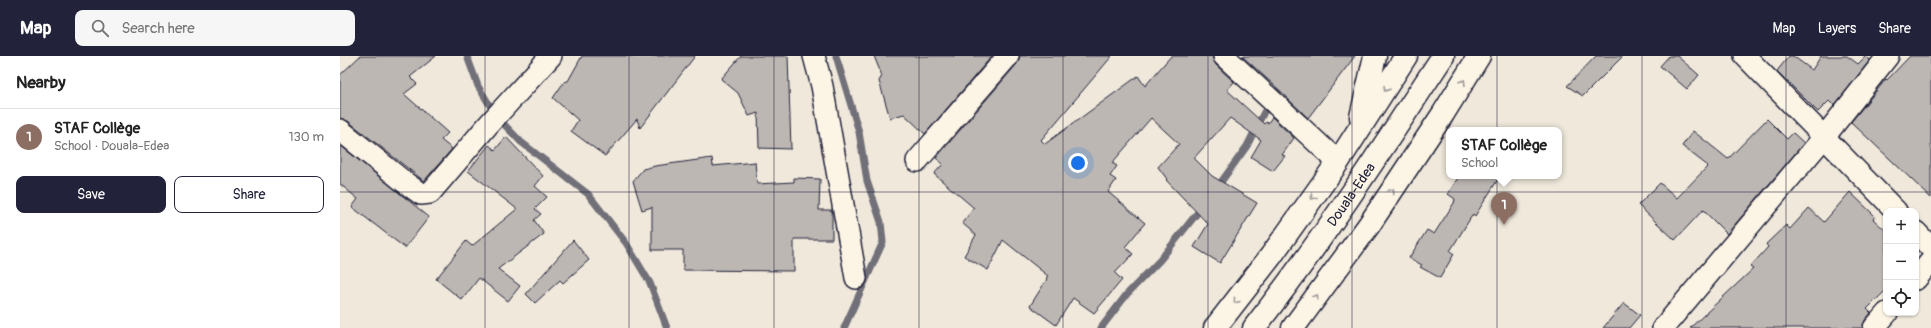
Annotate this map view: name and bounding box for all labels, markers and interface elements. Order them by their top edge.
search box [75,10,355,46]
text: Map [20,16,51,40]
icon: search [89,17,111,39]
text: Search here [121,19,195,38]
text: Map [1773,20,1796,37]
text: Layers [1818,20,1856,37]
text: Share [1878,20,1911,37]
text: Nearby [16,72,65,93]
one-way arrow [1458,79,1465,86]
one-way arrow [1383,85,1390,92]
text: STAF Collège [54,119,140,138]
popup [1446,127,1562,179]
text: 1 [26,129,32,145]
text: 130 m [288,129,324,145]
text: STAF Collège [1461,136,1547,155]
text: School · Douala-Edea [54,138,169,154]
your location [1068,153,1088,173]
text: School [1461,155,1498,171]
street label: Douala-Edea [1323,159,1379,230]
button: Save [16,176,166,213]
button: Share [174,176,324,213]
one-way arrow [1387,188,1395,195]
pin: 1 [1491,192,1517,225]
one-way arrow [1310,193,1318,200]
map controls [1883,208,1919,316]
button: + [1883,208,1919,244]
button: − [1883,244,1919,280]
button: locate [1883,280,1919,316]
one-way arrow [1311,294,1318,301]
one-way arrow [1234,297,1241,304]

